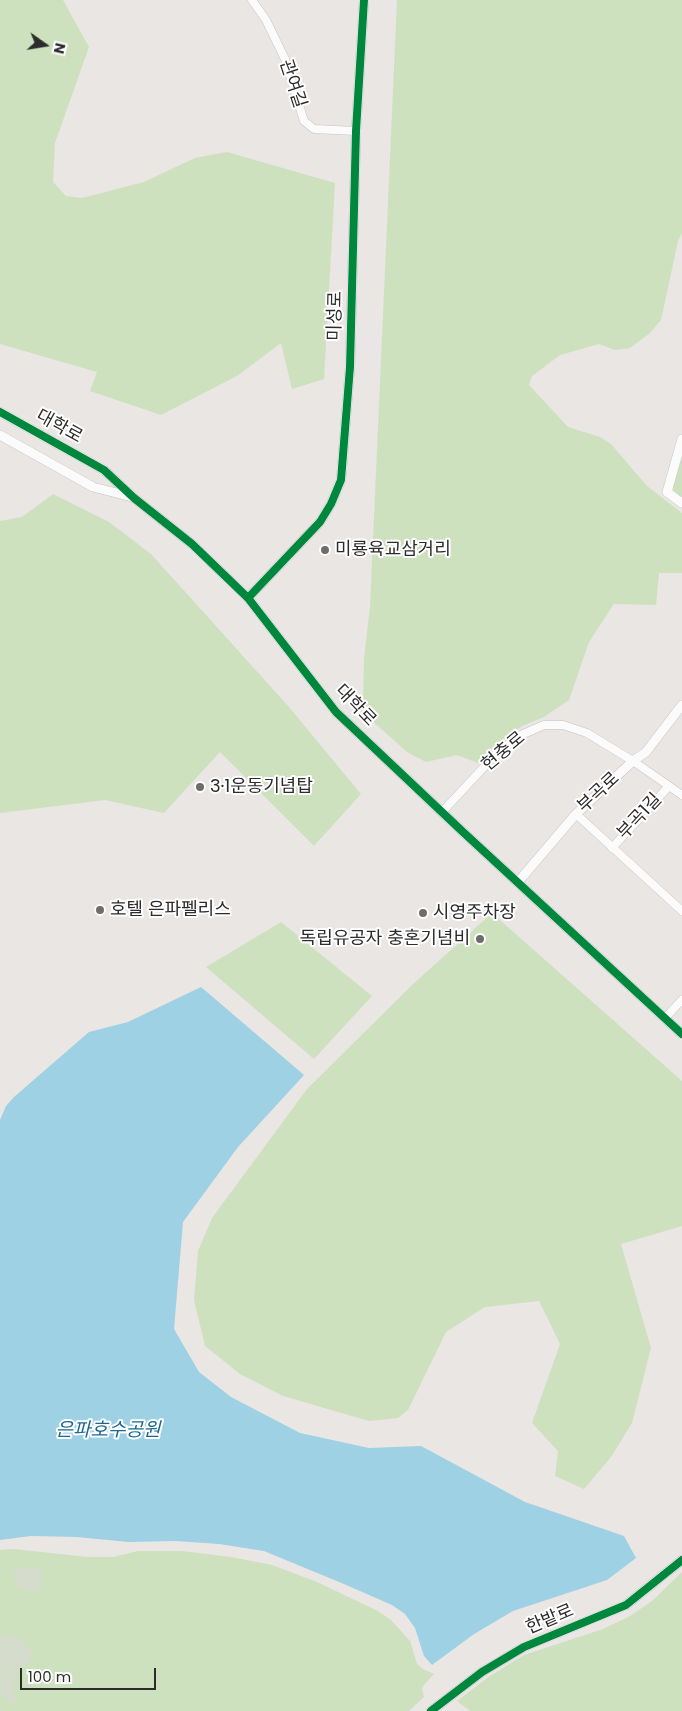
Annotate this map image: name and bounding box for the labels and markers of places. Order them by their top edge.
place label: 미룡육교삼거리 [335,539,451,561]
marker: 미룡육교삼거리 [319,544,331,556]
place label: 3·1운동기념탑 [210,776,313,798]
marker: 3·1운동기념탑 [194,781,206,793]
place label: 호텔 은파펠리스 [110,899,231,921]
place label: 시영주차장 [433,902,516,924]
marker: 호텔 은파펠리스 [94,904,106,916]
marker: 시영주차장 [417,907,429,919]
place label: 독립유공자 충혼기념비 [300,928,470,950]
marker: 독립유공자 충혼기념비 [474,933,486,945]

